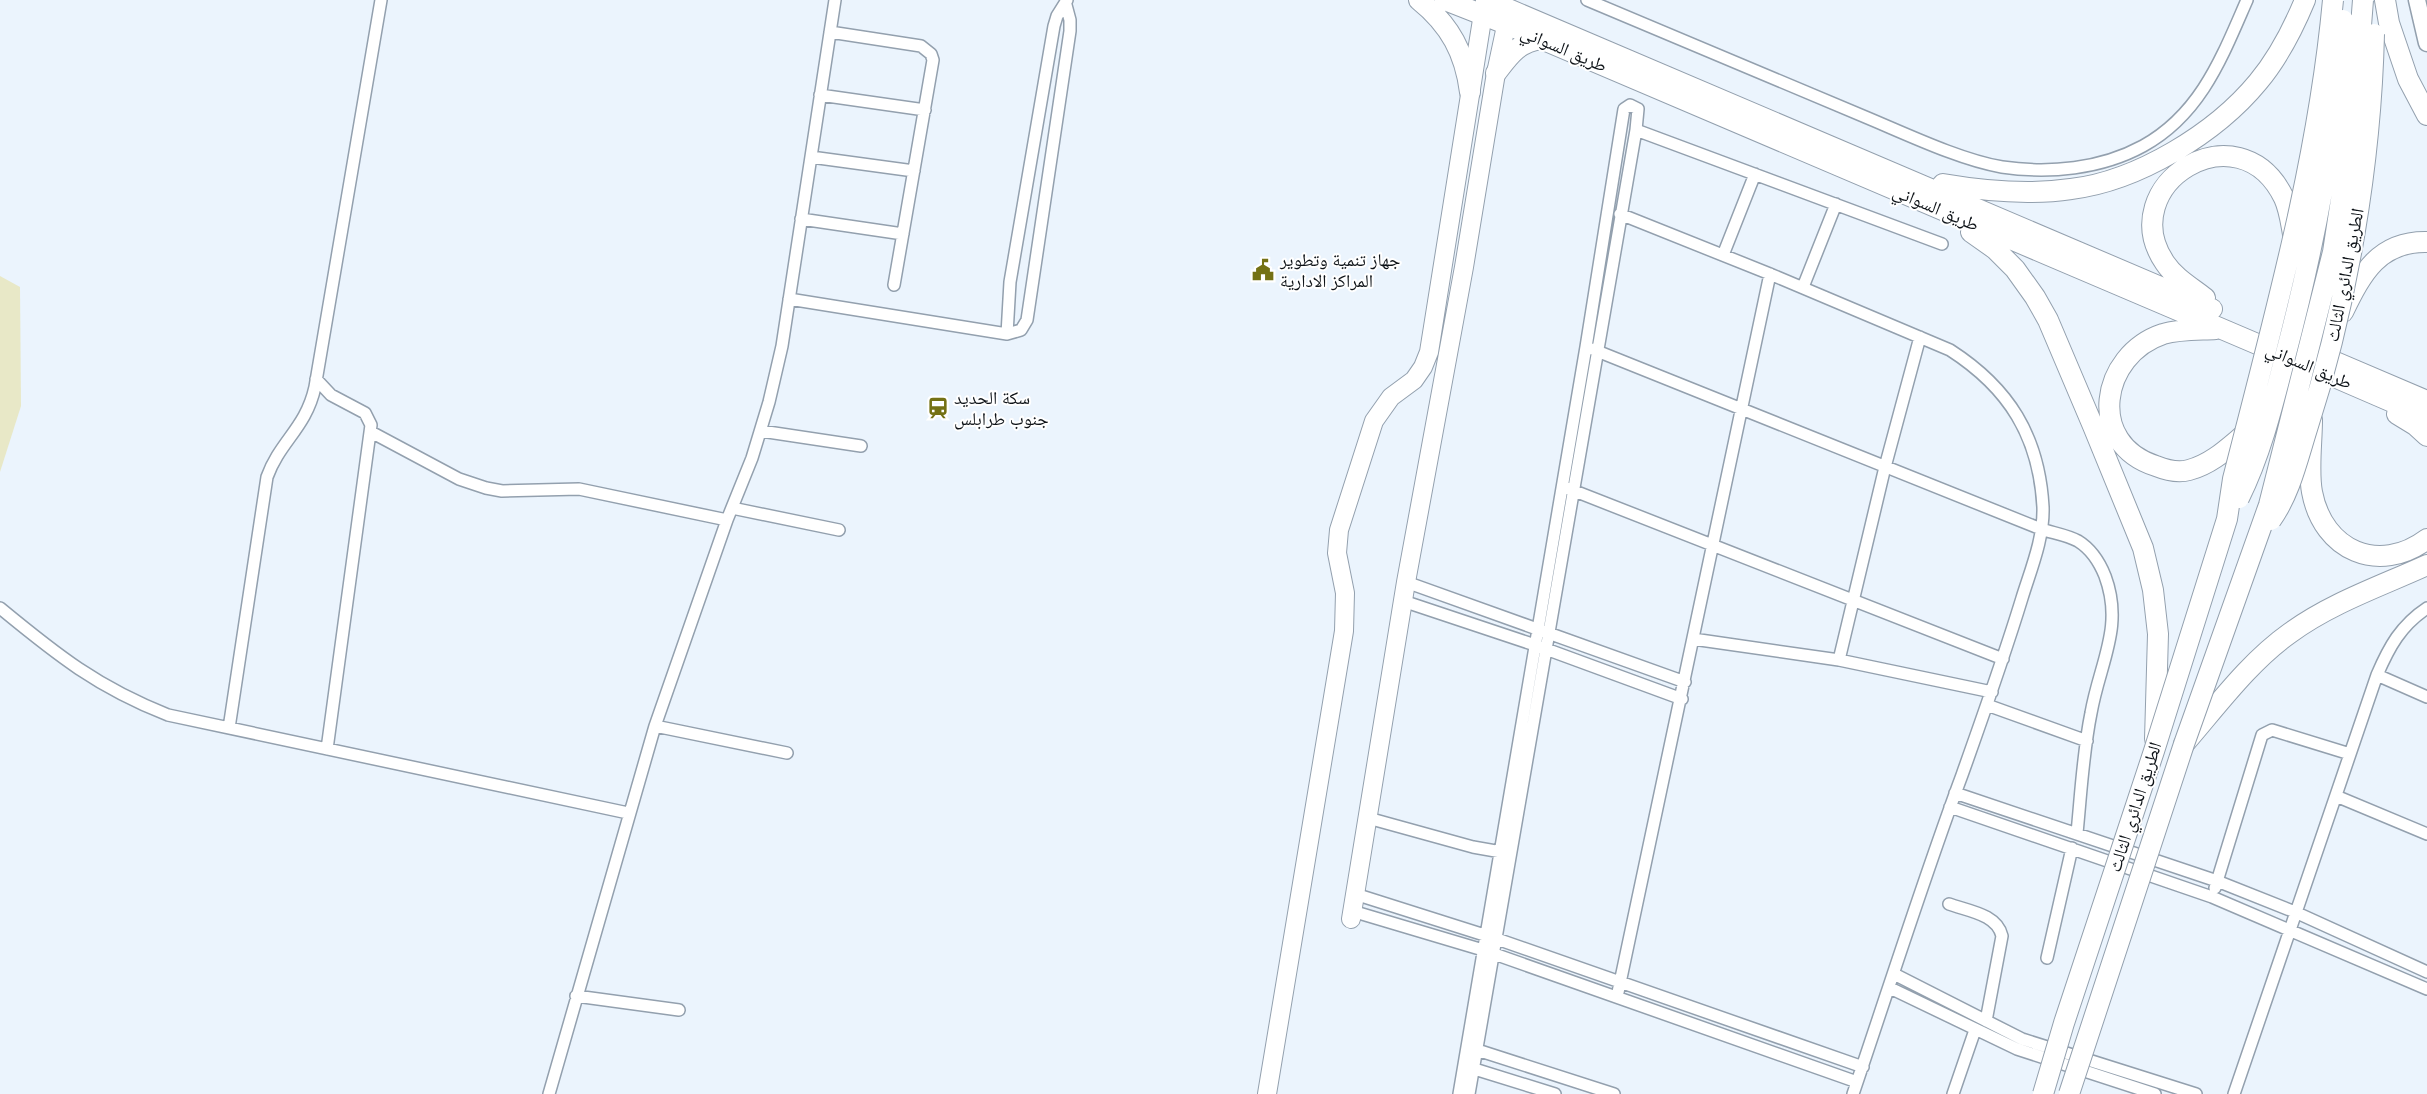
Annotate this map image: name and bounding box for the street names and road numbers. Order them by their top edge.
street label: طريق السواني [1516,20,1611,80]
street label: طريق السواني [1888,179,1983,239]
street label: الطريق الدائري الثالث [2320,206,2372,344]
street label: طريق السواني [2261,337,2356,397]
street label: الطريق الدائري الثالث [2103,739,2170,876]

